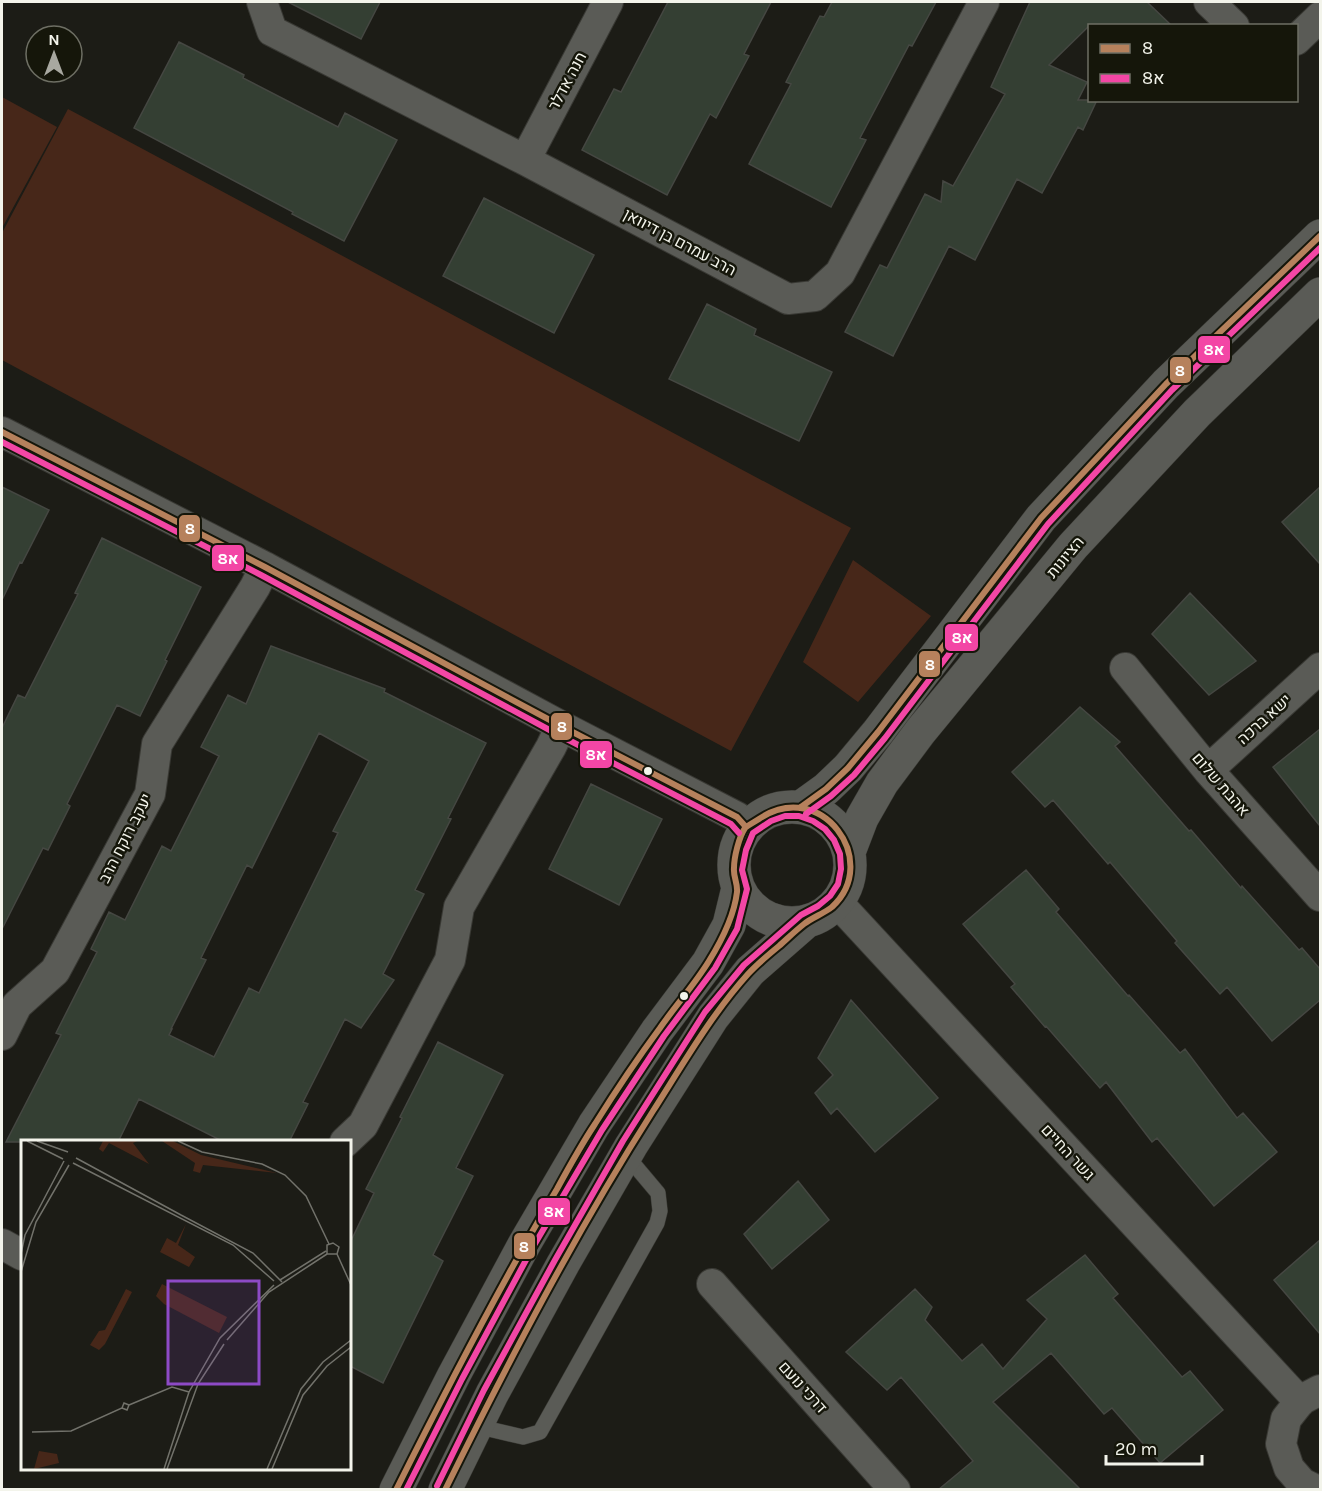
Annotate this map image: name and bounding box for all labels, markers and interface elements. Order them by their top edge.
north arrow [24,24,84,84]
legend [1088,24,1298,102]
text: N [48,30,60,49]
text: 8 [1142,37,1153,59]
street label: חנה אדלר [544,49,590,113]
text: 8א [1142,67,1165,89]
street label: הרב עמרם בן דיוואן [620,204,740,280]
line badge: 8א [1197,335,1231,364]
text: 8א [1203,340,1225,359]
line badge: 8 [1169,356,1192,384]
text: 8 [1175,361,1185,380]
line badge: 8 [178,514,201,543]
text: 8 [185,519,195,538]
street label: הציונות [1042,532,1088,582]
line badge: 8א [211,544,245,572]
text: 8א [217,549,239,568]
line badge: 8א [944,623,979,652]
text: 8א [951,628,973,647]
line badge: 8 [918,650,941,678]
text: 8 [925,655,935,674]
street label: ישא ברכה [1233,690,1295,748]
line badge: 8 [550,712,573,741]
text: 8 [557,717,567,736]
line badge: 8א [579,740,613,769]
text: 8א [585,745,607,764]
street label: אהבת שלום [1188,748,1254,820]
unlabelled marker [642,765,654,777]
street label: יעקב רוקח הרב [94,790,156,886]
unlabelled marker [678,990,690,1002]
street label: גשר החיים [1037,1120,1099,1184]
inset map [21,1140,351,1470]
line badge: 8א [537,1197,571,1226]
text: 8א [543,1202,565,1221]
line badge: 8 [513,1232,536,1260]
text: 8 [519,1237,529,1256]
street label: דרכי נועם [775,1357,831,1417]
scale bar [1106,1428,1202,1466]
text: 20 m [1115,1438,1157,1460]

